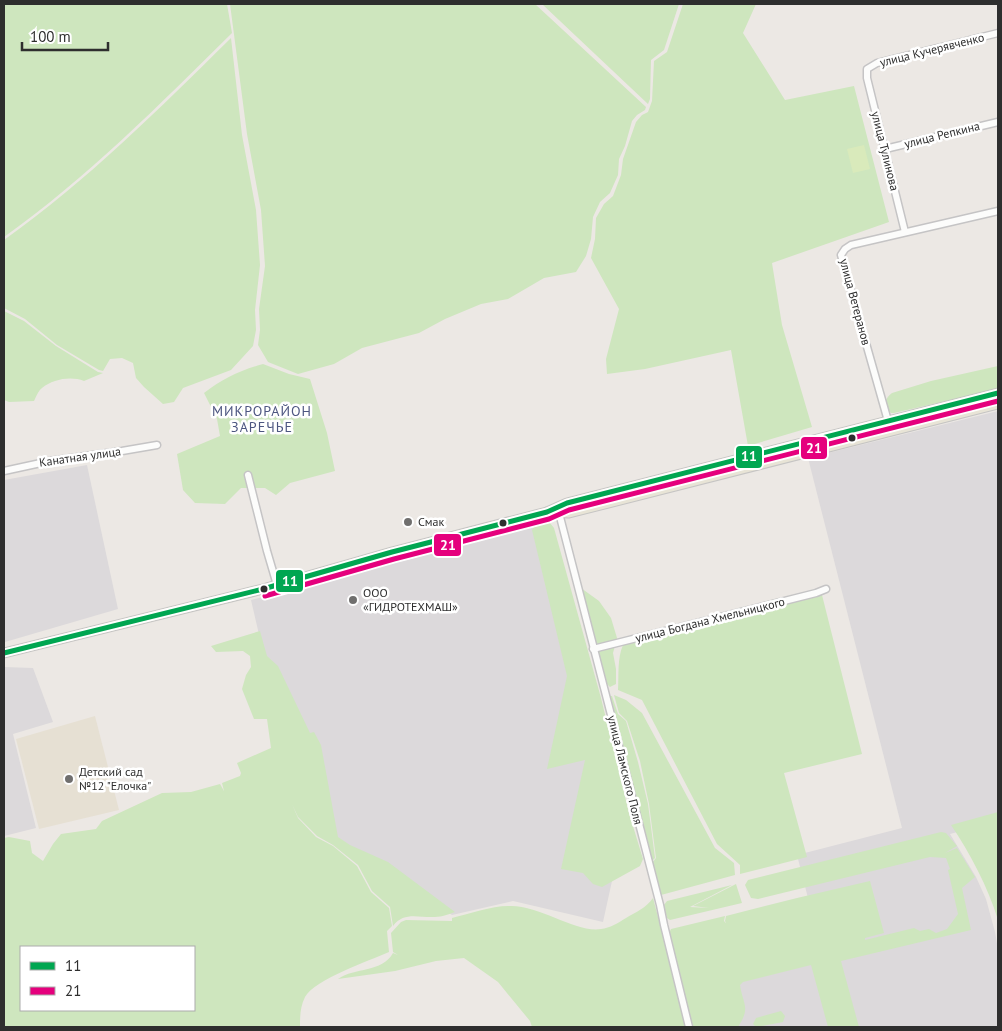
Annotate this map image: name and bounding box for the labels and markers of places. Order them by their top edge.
unlabelled marker [847,433,857,443]
place label: Смак [418,514,445,529]
marker: Смак [402,516,414,528]
unlabelled marker [498,518,508,528]
unlabelled marker [259,584,269,594]
place label: ООО «ГИДРОТЕХМАШ» [363,585,458,614]
marker: ООО «ГИДРОТЕХМАШ» [347,594,359,606]
place label: Детский сад №12 "Елочка" [79,764,151,793]
marker: Детский сад №12 "Елочка" [63,773,75,785]

